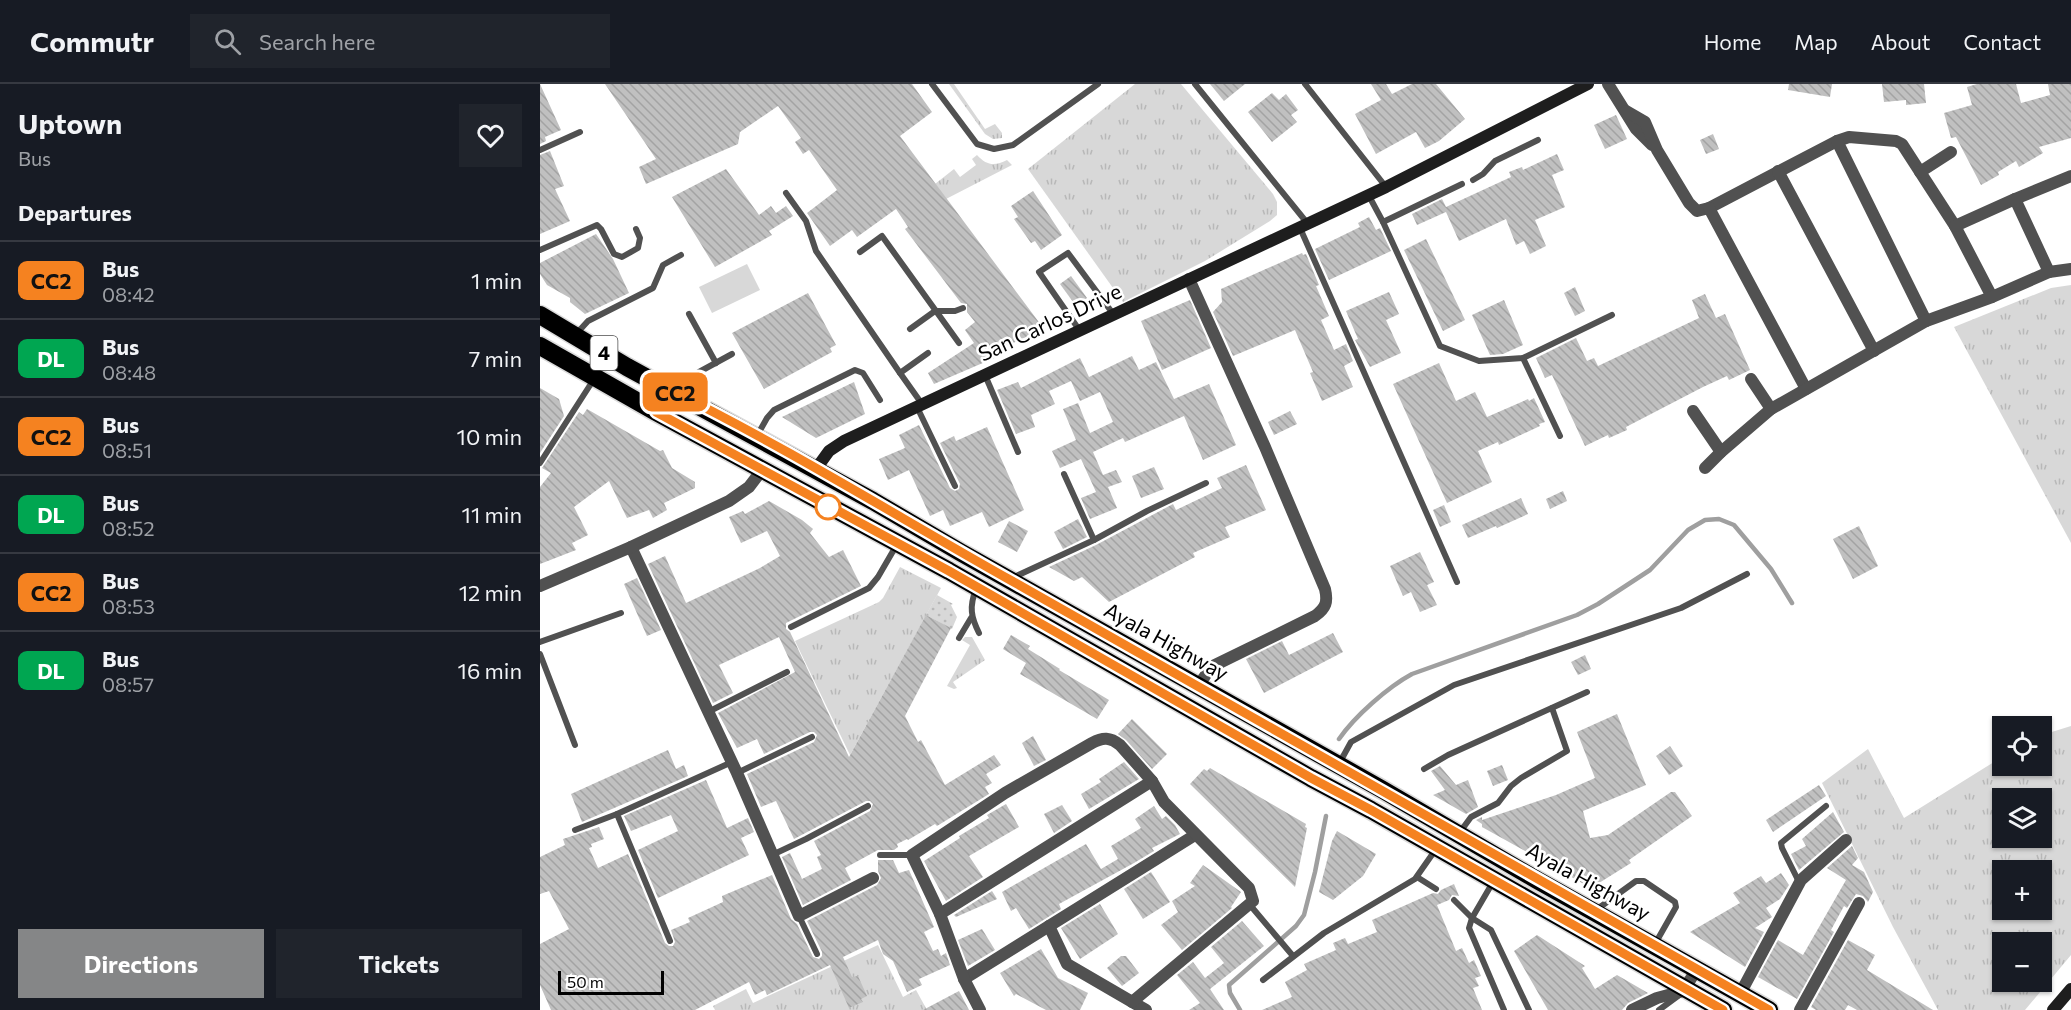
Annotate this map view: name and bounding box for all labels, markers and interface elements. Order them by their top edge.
search box [190,14,610,68]
text: Commutr [30,24,154,58]
icon: search [211,25,244,58]
text: Search here [259,28,375,55]
text: Home [1704,29,1761,54]
text: Map [1794,29,1838,54]
text: About [1871,29,1930,54]
text: Contact [1963,29,2041,54]
button: heart [459,104,522,167]
text: Uptown [18,106,122,140]
text: Bus [18,146,51,170]
text: Departures [18,199,132,226]
text: Bus [102,255,139,282]
text: 1 min [471,267,522,294]
text: CC2 [31,268,71,293]
street label: San Carlos Drive [974,278,1125,366]
text: 08:42 [102,282,155,306]
text: Bus [102,333,139,360]
road number: 4 [590,336,618,370]
text: 7 min [469,345,522,372]
text: DL [37,346,65,371]
text: 08:48 [102,360,156,384]
line badge: CC2 [640,372,710,412]
text: CC2 [655,380,695,405]
text: Bus [102,411,139,438]
text: 10 min [457,423,522,450]
text: CC2 [31,424,71,449]
text: 08:51 [102,438,152,462]
text: Bus [102,489,139,516]
unlabelled marker [815,494,841,520]
text: 11 min [462,501,522,528]
text: DL [37,502,65,527]
text: 08:52 [102,516,155,540]
text: Bus [102,567,139,594]
text: 12 min [459,579,522,606]
text: CC2 [31,580,71,605]
text: 08:53 [102,594,155,618]
street label: Ayala Highway [1100,596,1233,685]
text: Bus [102,645,139,672]
text: 16 min [458,657,522,684]
text: DL [37,658,65,683]
text: 08:57 [102,672,154,696]
map controls [1992,716,2052,992]
button: locate [1992,716,2052,776]
button: layers [1992,788,2052,848]
street label: Ayala Highway [1522,836,1655,925]
button: + [1992,860,2052,920]
button: Directions [18,929,264,998]
button: Tickets [276,929,522,998]
button: − [1992,932,2052,992]
scale bar [558,968,664,996]
text: 50 m [567,972,604,991]

